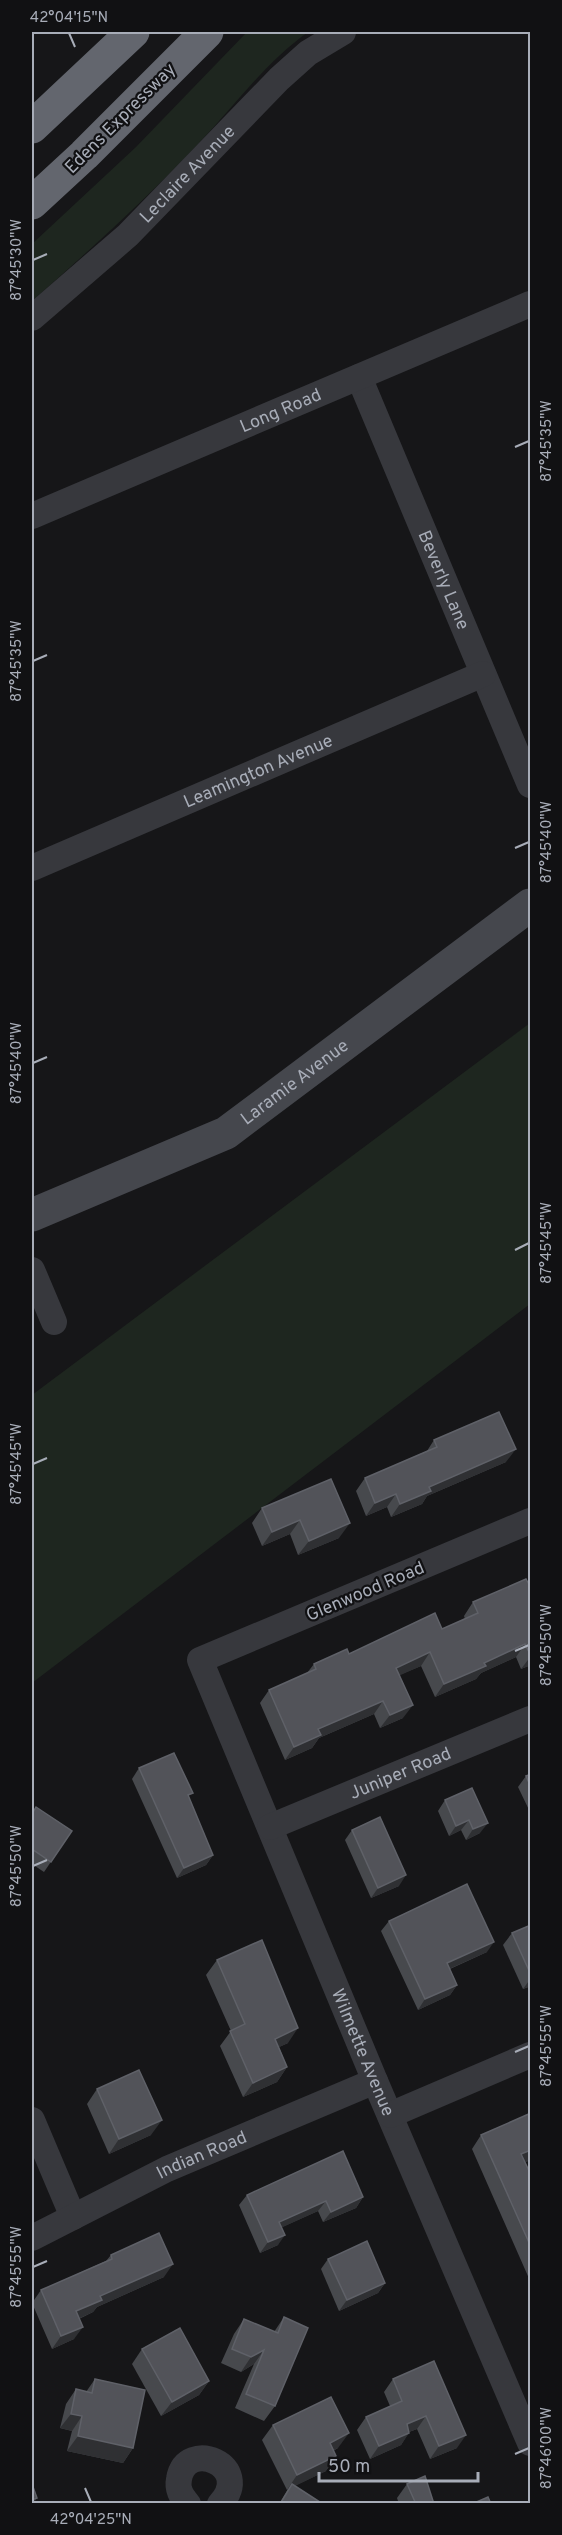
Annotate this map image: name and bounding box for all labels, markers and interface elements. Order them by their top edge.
text: 42°04'15"N [30,9,108,28]
street label: Edens Expressway [61,59,181,179]
street label: Leclaire Avenue [136,121,241,229]
text: 87°45'30"W [8,219,27,301]
street label: Long Road [237,384,325,439]
text: 87°45'35"W [538,400,557,482]
street label: Beverly Lane [412,527,474,634]
text: 87°45'35"W [8,620,27,702]
street label: Leamington Avenue [180,730,337,814]
text: 87°45'40"W [538,801,557,883]
text: 87°45'40"W [8,1022,27,1104]
street label: Laramie Avenue [237,1035,354,1131]
text: 87°45'45"W [538,1202,557,1284]
text: 87°45'45"W [8,1423,27,1505]
street label: Glenwood Road [303,1557,428,1628]
text: 87°45'50"W [538,1604,557,1686]
street label: Juniper Road [346,1743,455,1806]
text: 87°45'50"W [8,1825,27,1907]
street label: Wilmette Avenue [325,1986,399,2120]
text: 87°45'55"W [538,2005,557,2087]
street label: Indian Road [153,2127,251,2185]
text: 87°45'55"W [8,2226,27,2308]
text: 87°46'00"W [538,2407,557,2489]
scale bar [319,2445,478,2483]
text: 50 m [328,2456,370,2479]
text: 42°04'25"N [50,2511,132,2530]

